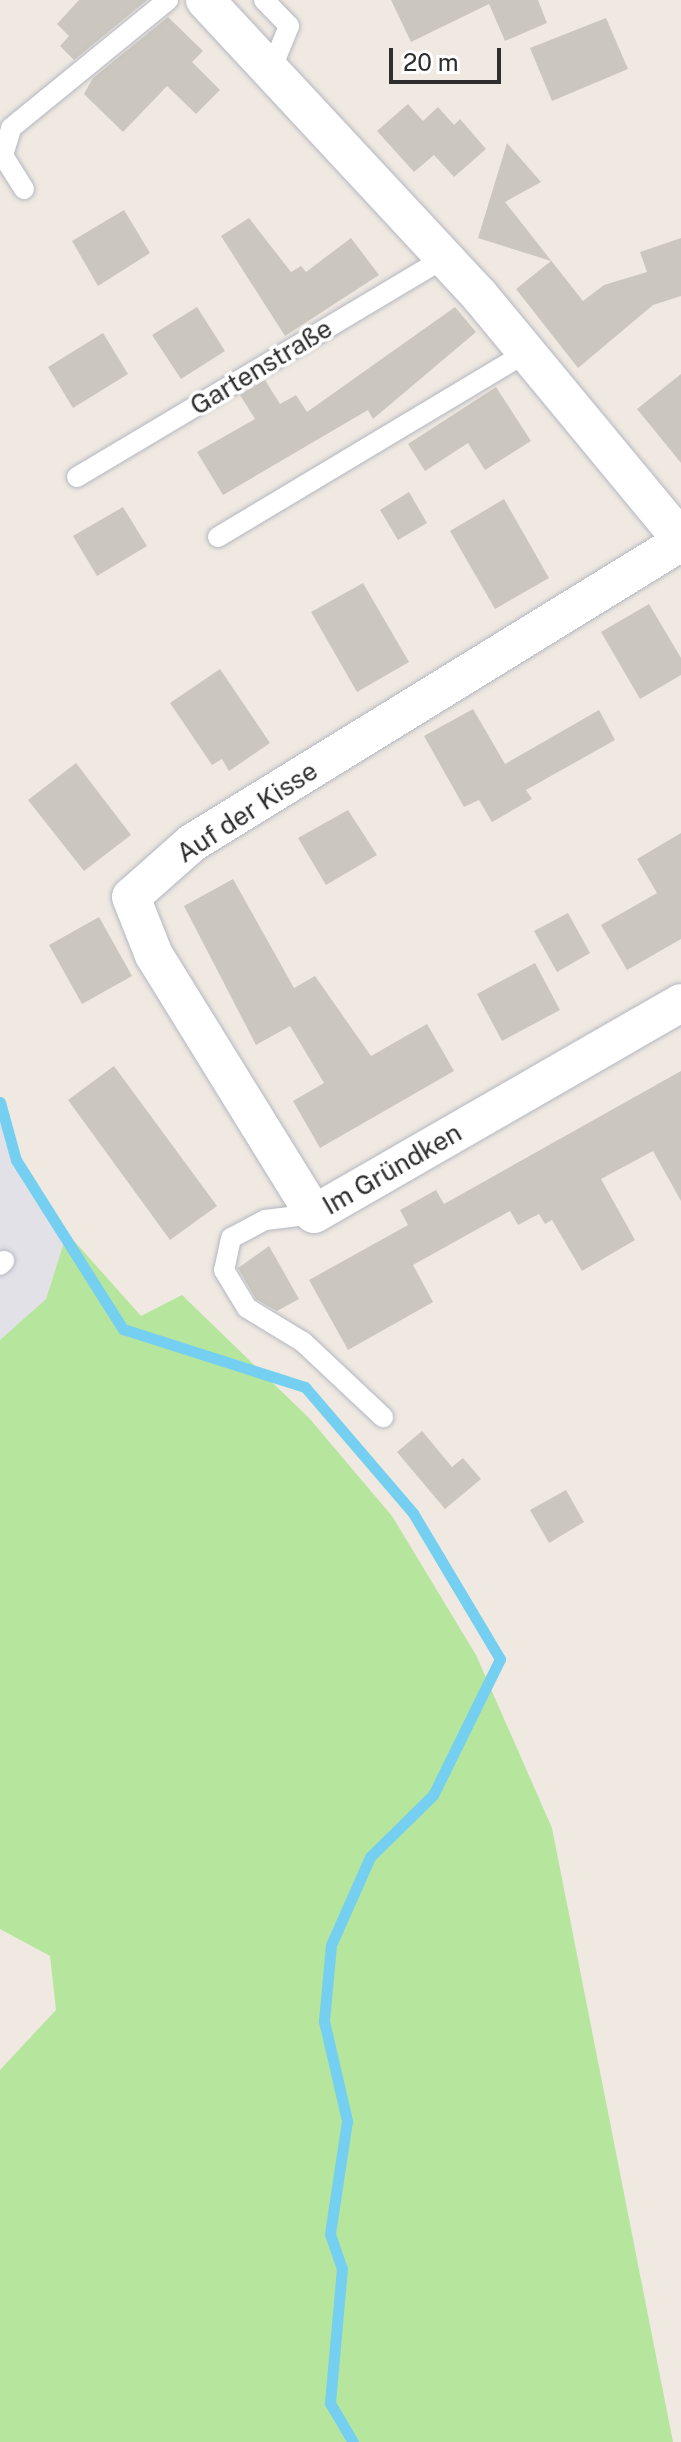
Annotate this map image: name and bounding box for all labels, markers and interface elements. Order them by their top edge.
scale bar [393,32,505,82]
text: 20 m [403,48,459,76]
street label: Gartenstraße [185,313,337,421]
street label: Auf der Kisse [171,755,323,869]
street label: Im Gründken [317,1117,467,1221]

